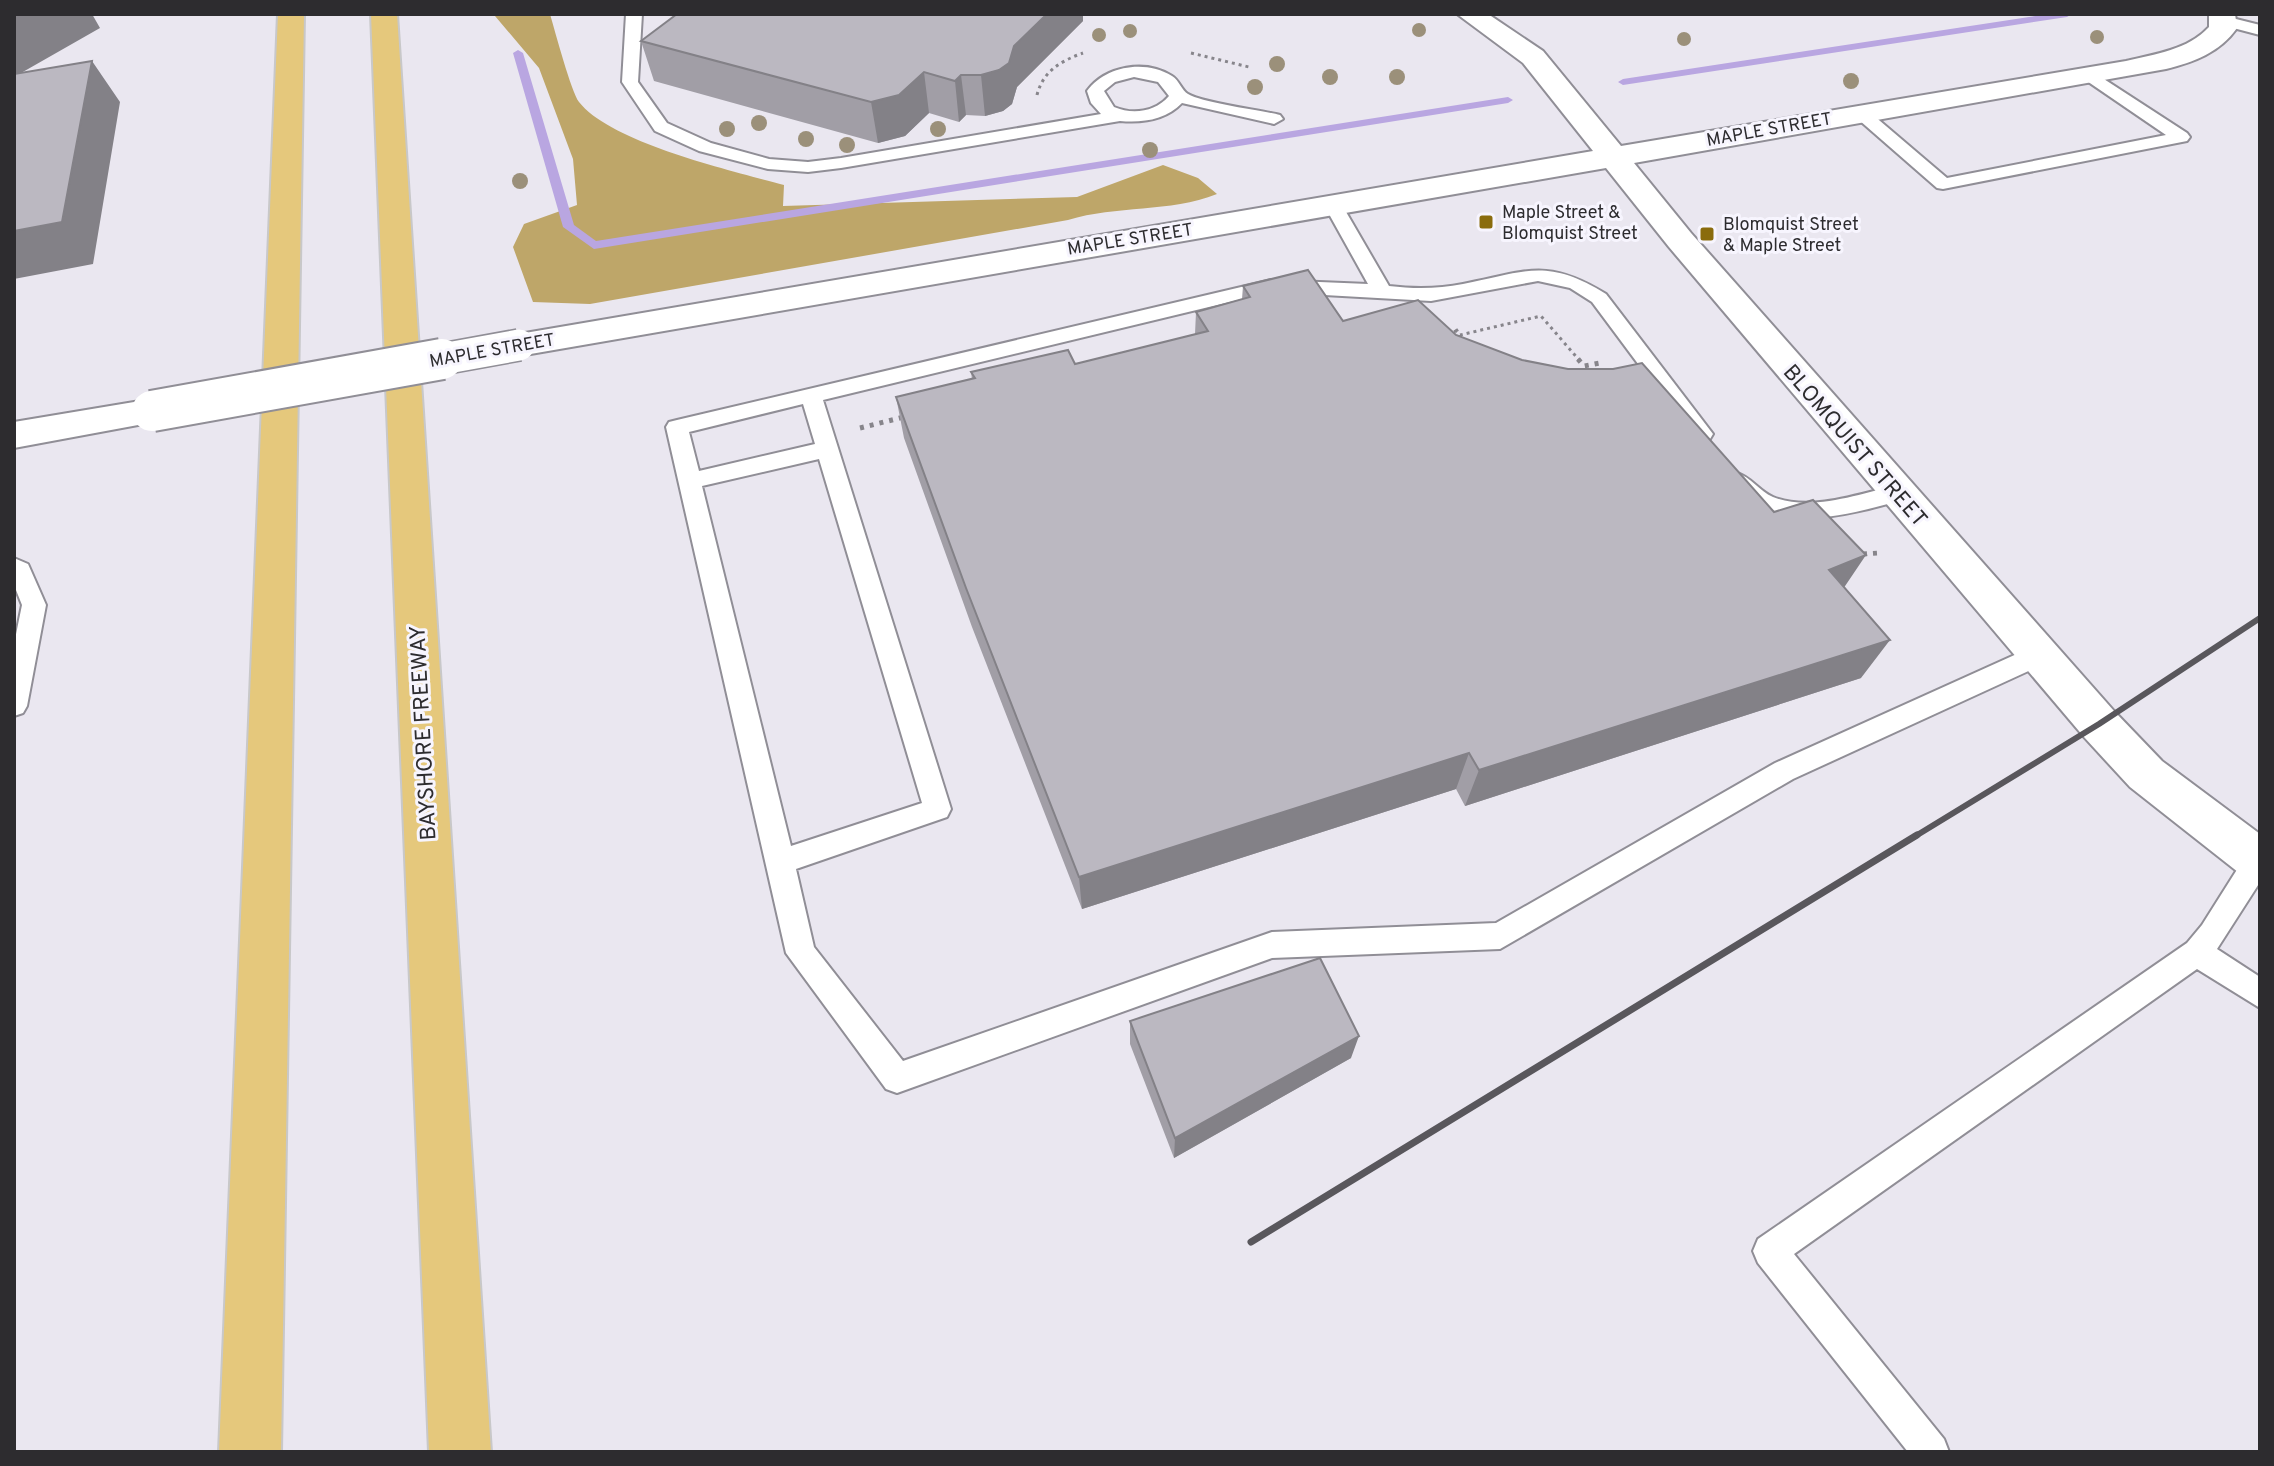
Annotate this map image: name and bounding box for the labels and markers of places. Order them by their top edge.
place label: Maple Street & Blomquist Street [1502,202,1638,246]
marker: Maple Street & Blomquist Street [1477,213,1495,231]
place label: Blomquist Street & Maple Street [1723,214,1859,258]
marker: Blomquist Street & Maple Street [1698,225,1716,243]

